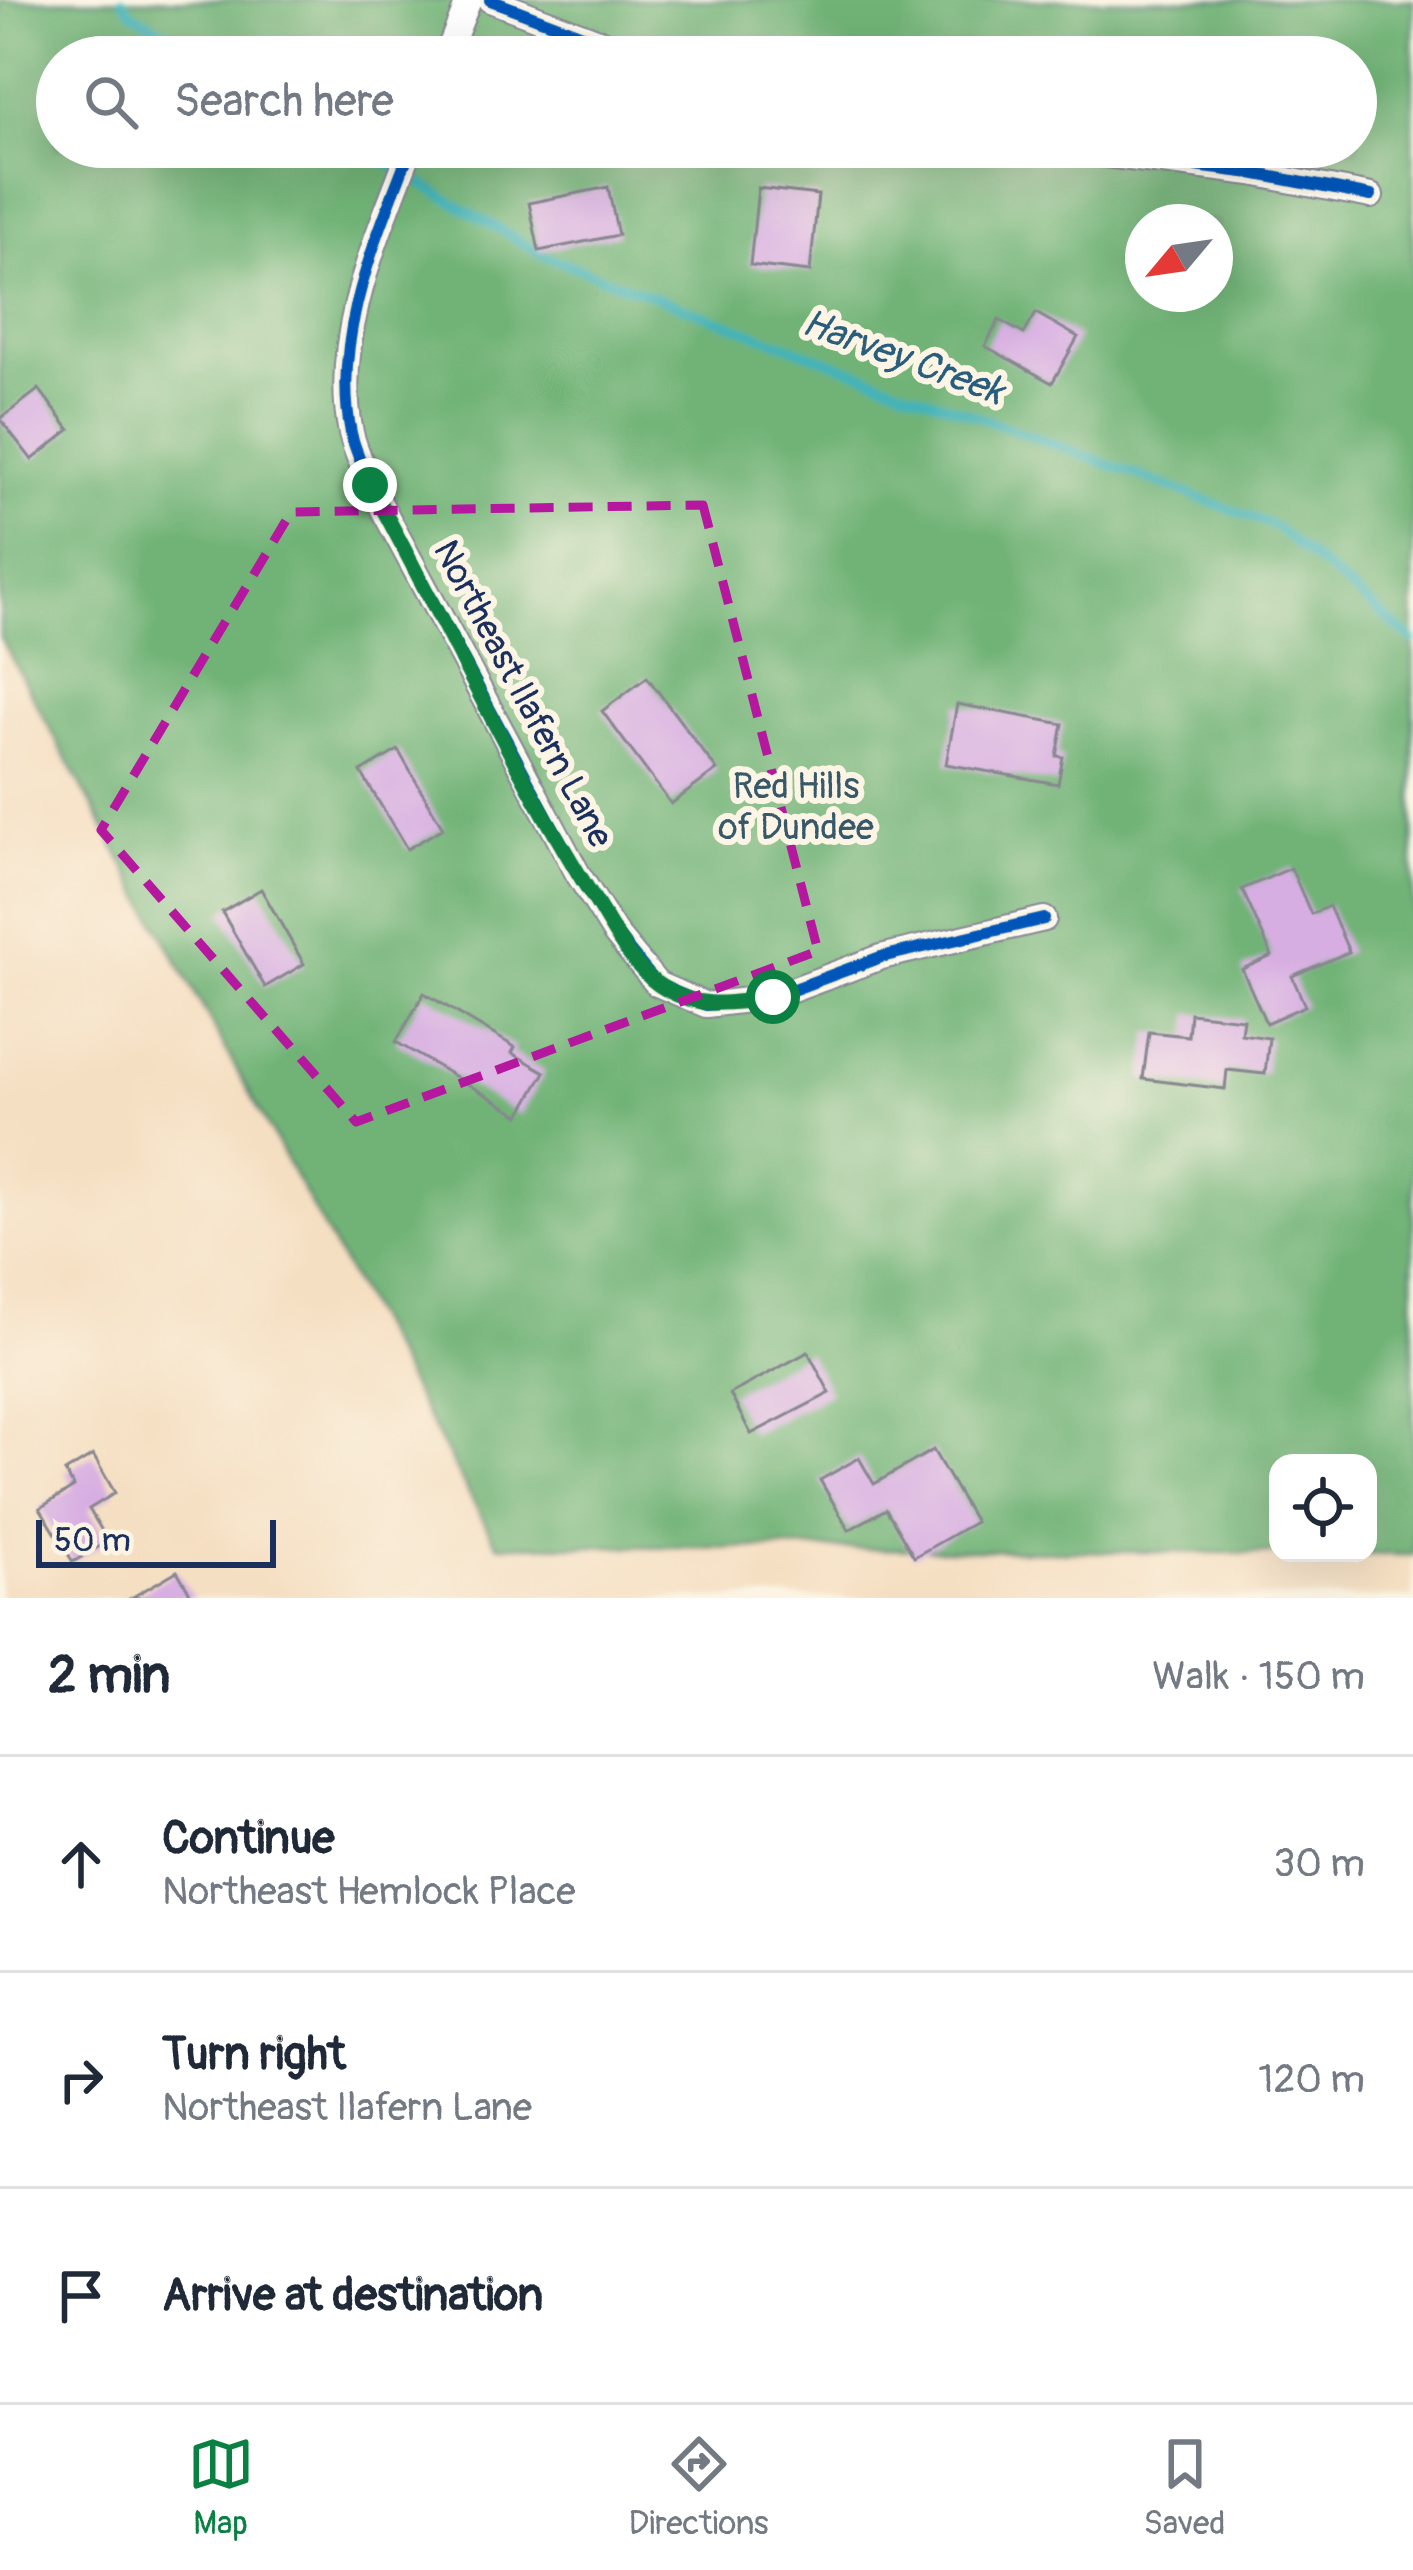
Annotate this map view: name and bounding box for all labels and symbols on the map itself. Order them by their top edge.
north arrow [1125,204,1233,312]
water label: Harvey Creek [796,298,1014,417]
route end [343,458,397,512]
street label: Northeast Ilafern Lane [423,533,623,856]
park label: Red Hills of Dundee [718,764,874,850]
route start [746,970,800,1024]
scale bar [36,1514,276,1567]

